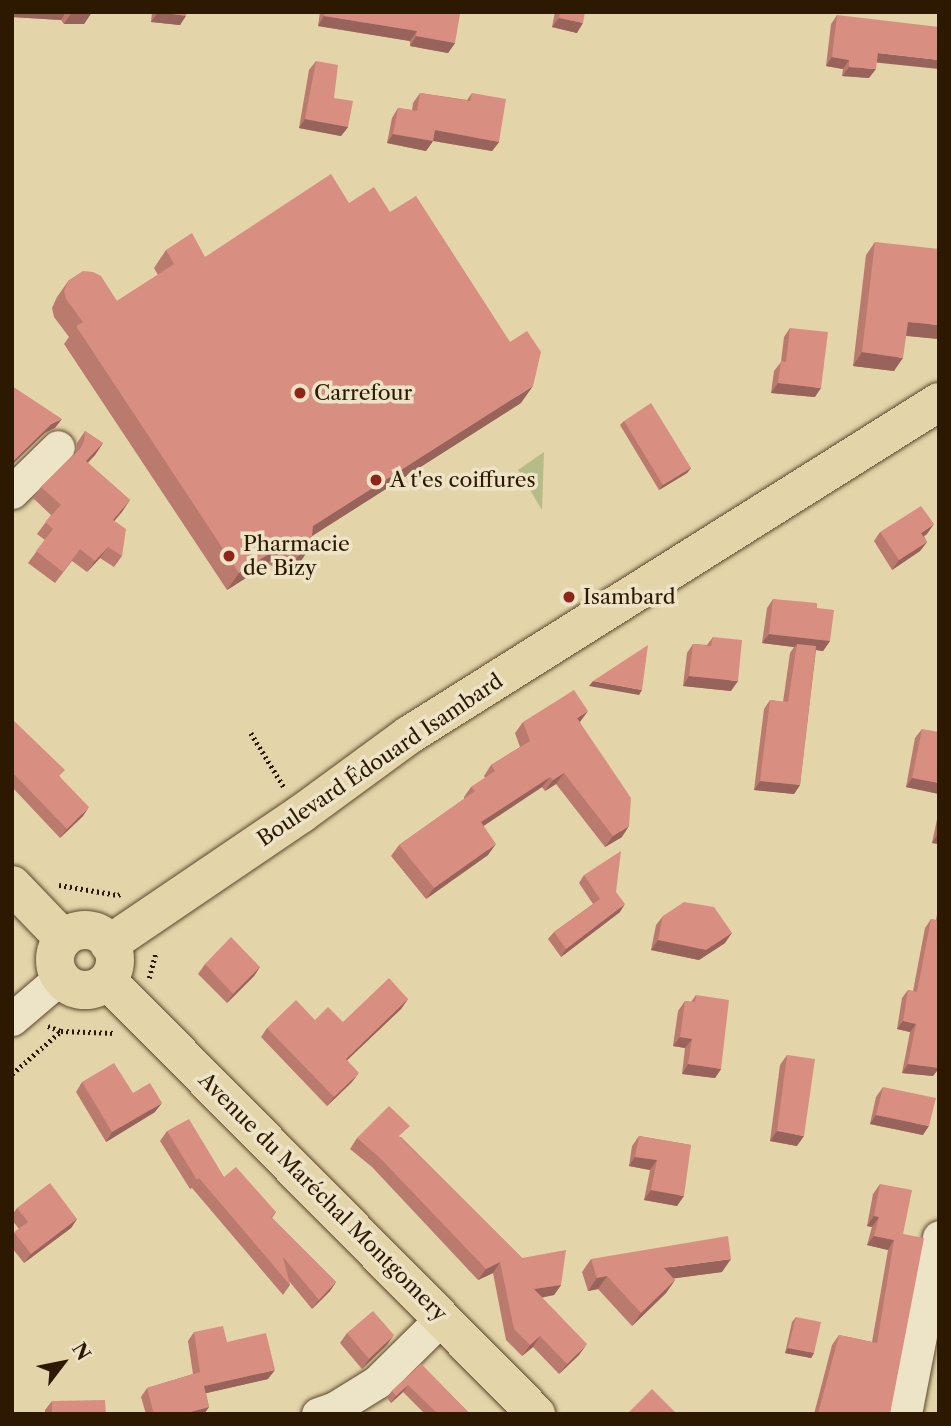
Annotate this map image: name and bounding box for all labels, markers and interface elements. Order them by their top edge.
place label: Carrefour [314,380,412,406]
marker: Carrefour [292,385,308,401]
place label: A t'es coiffures [390,467,536,493]
marker: A t'es coiffures [368,472,384,488]
place label: Pharmacie de Bizy [243,531,350,581]
marker: Pharmacie de Bizy [221,548,237,564]
place label: Isambard [583,584,676,610]
marker: Isambard [561,589,577,605]
street label: Boulevard Édouard Isambard [252,668,508,852]
street label: Avenue du Maréchal Montgomery [194,1068,452,1326]
north arrow [28,1328,98,1398]
text: N [67,1339,95,1365]

